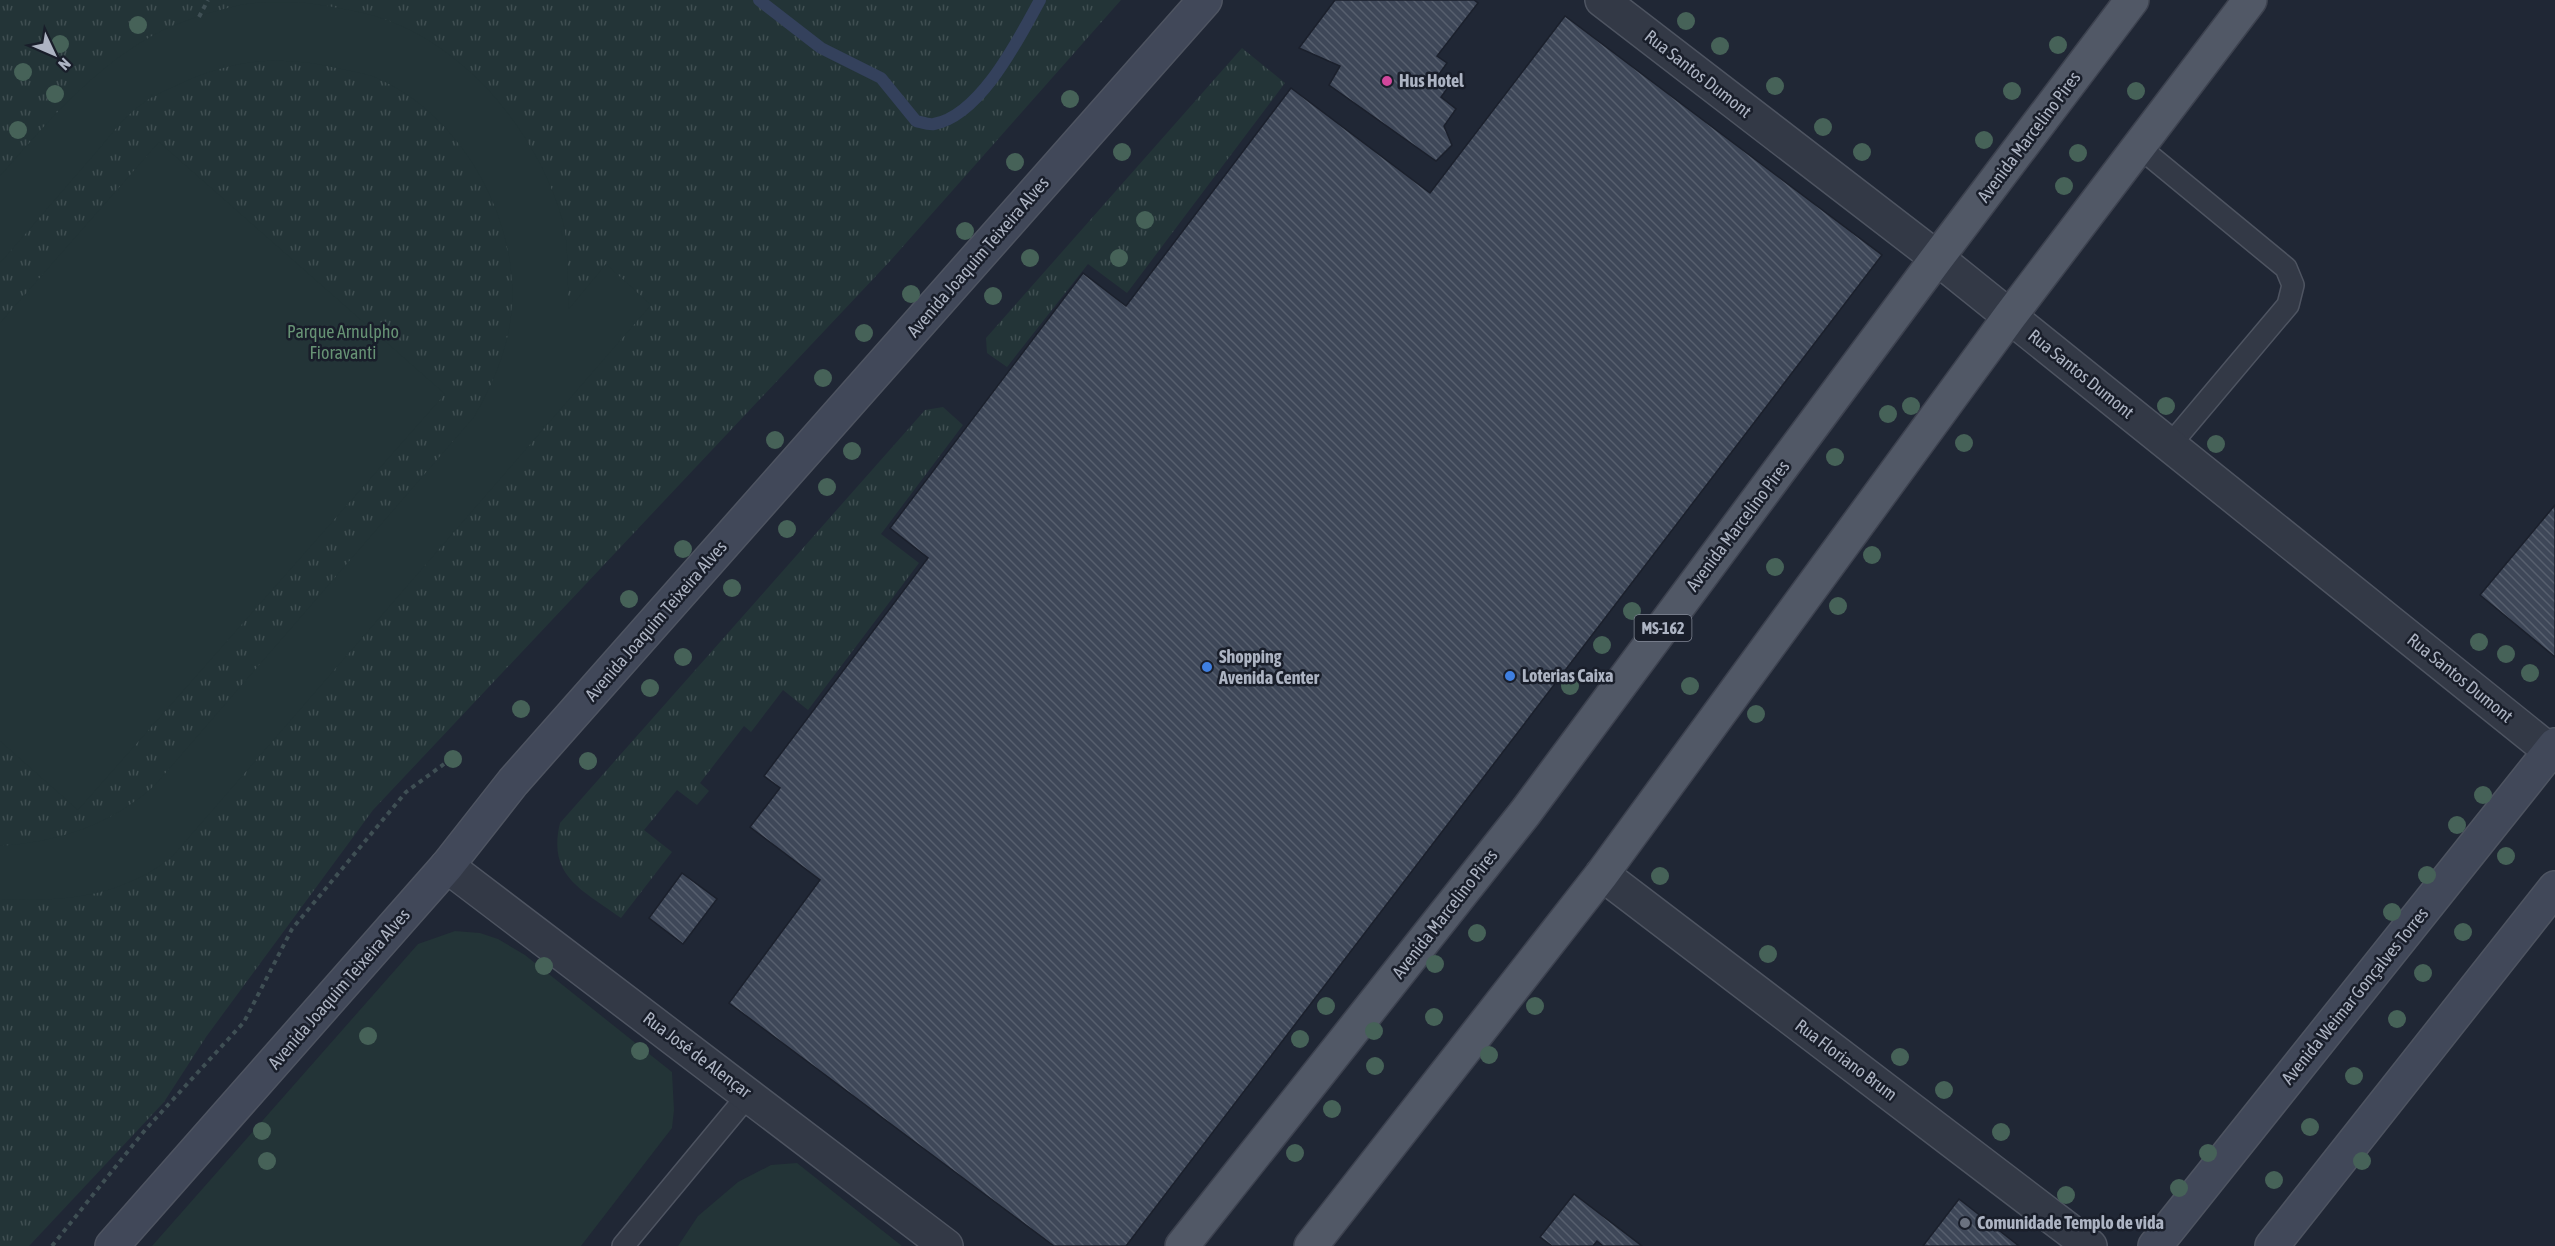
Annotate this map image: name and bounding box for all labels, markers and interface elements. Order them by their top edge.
north arrow [24,24,84,84]
street label: Rua Santos Dumont [1641,25,1756,122]
text: N [55,55,75,74]
street label: Avenida Marcelino Pires [1973,67,2085,206]
place label: Hus Hotel [1399,70,1464,91]
marker: Hus Hotel [1380,74,1394,88]
street label: Avenida Joaquim Teixeira Alves [902,172,1053,341]
park label: Parque Arnulpho Fioravanti [287,321,399,363]
street label: Rua Santos Dumont [2024,325,2138,423]
street label: Avenida Marcelino Pires [1682,456,1794,595]
street label: Avenida Joaquim Teixeira Alves [580,536,731,705]
road number: MS-162 [1634,615,1692,641]
street label: Rua Santos Dumont [2403,629,2517,727]
place label: Shopping Avenida Center [1218,646,1320,688]
marker: Shopping Avenida Center [1200,660,1214,674]
place label: Loterias Caixa [1522,665,1614,686]
marker: Loterias Caixa [1503,669,1517,683]
street label: Avenida Marcelino Pires [1388,845,1502,982]
street label: Avenida Weimar Gonçalves Torres [2277,903,2432,1088]
street label: Avenida Joaquim Teixeira Alves [263,904,414,1073]
street label: Rua José de Alençar [639,1007,756,1102]
street label: Rua Floriano Brum [1791,1015,1901,1105]
place label: Comunidade Templo de vida [1977,1212,2164,1233]
marker: Comunidade Templo de vida [1958,1216,1972,1230]

